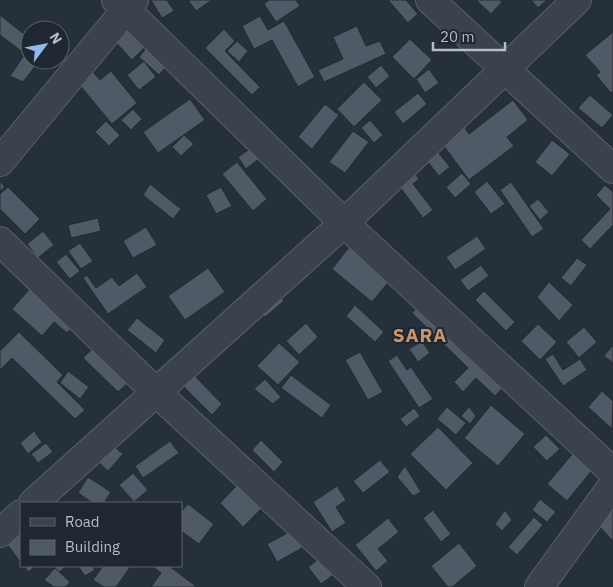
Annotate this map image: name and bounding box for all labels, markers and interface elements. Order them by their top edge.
north arrow [20,20,70,70]
scale bar [433,20,506,52]
text: 20 m [440,27,475,46]
text: N [46,29,66,47]
district label: SARA [393,323,447,347]
legend [20,502,182,567]
text: Road [65,512,100,531]
text: Building [65,537,120,556]

